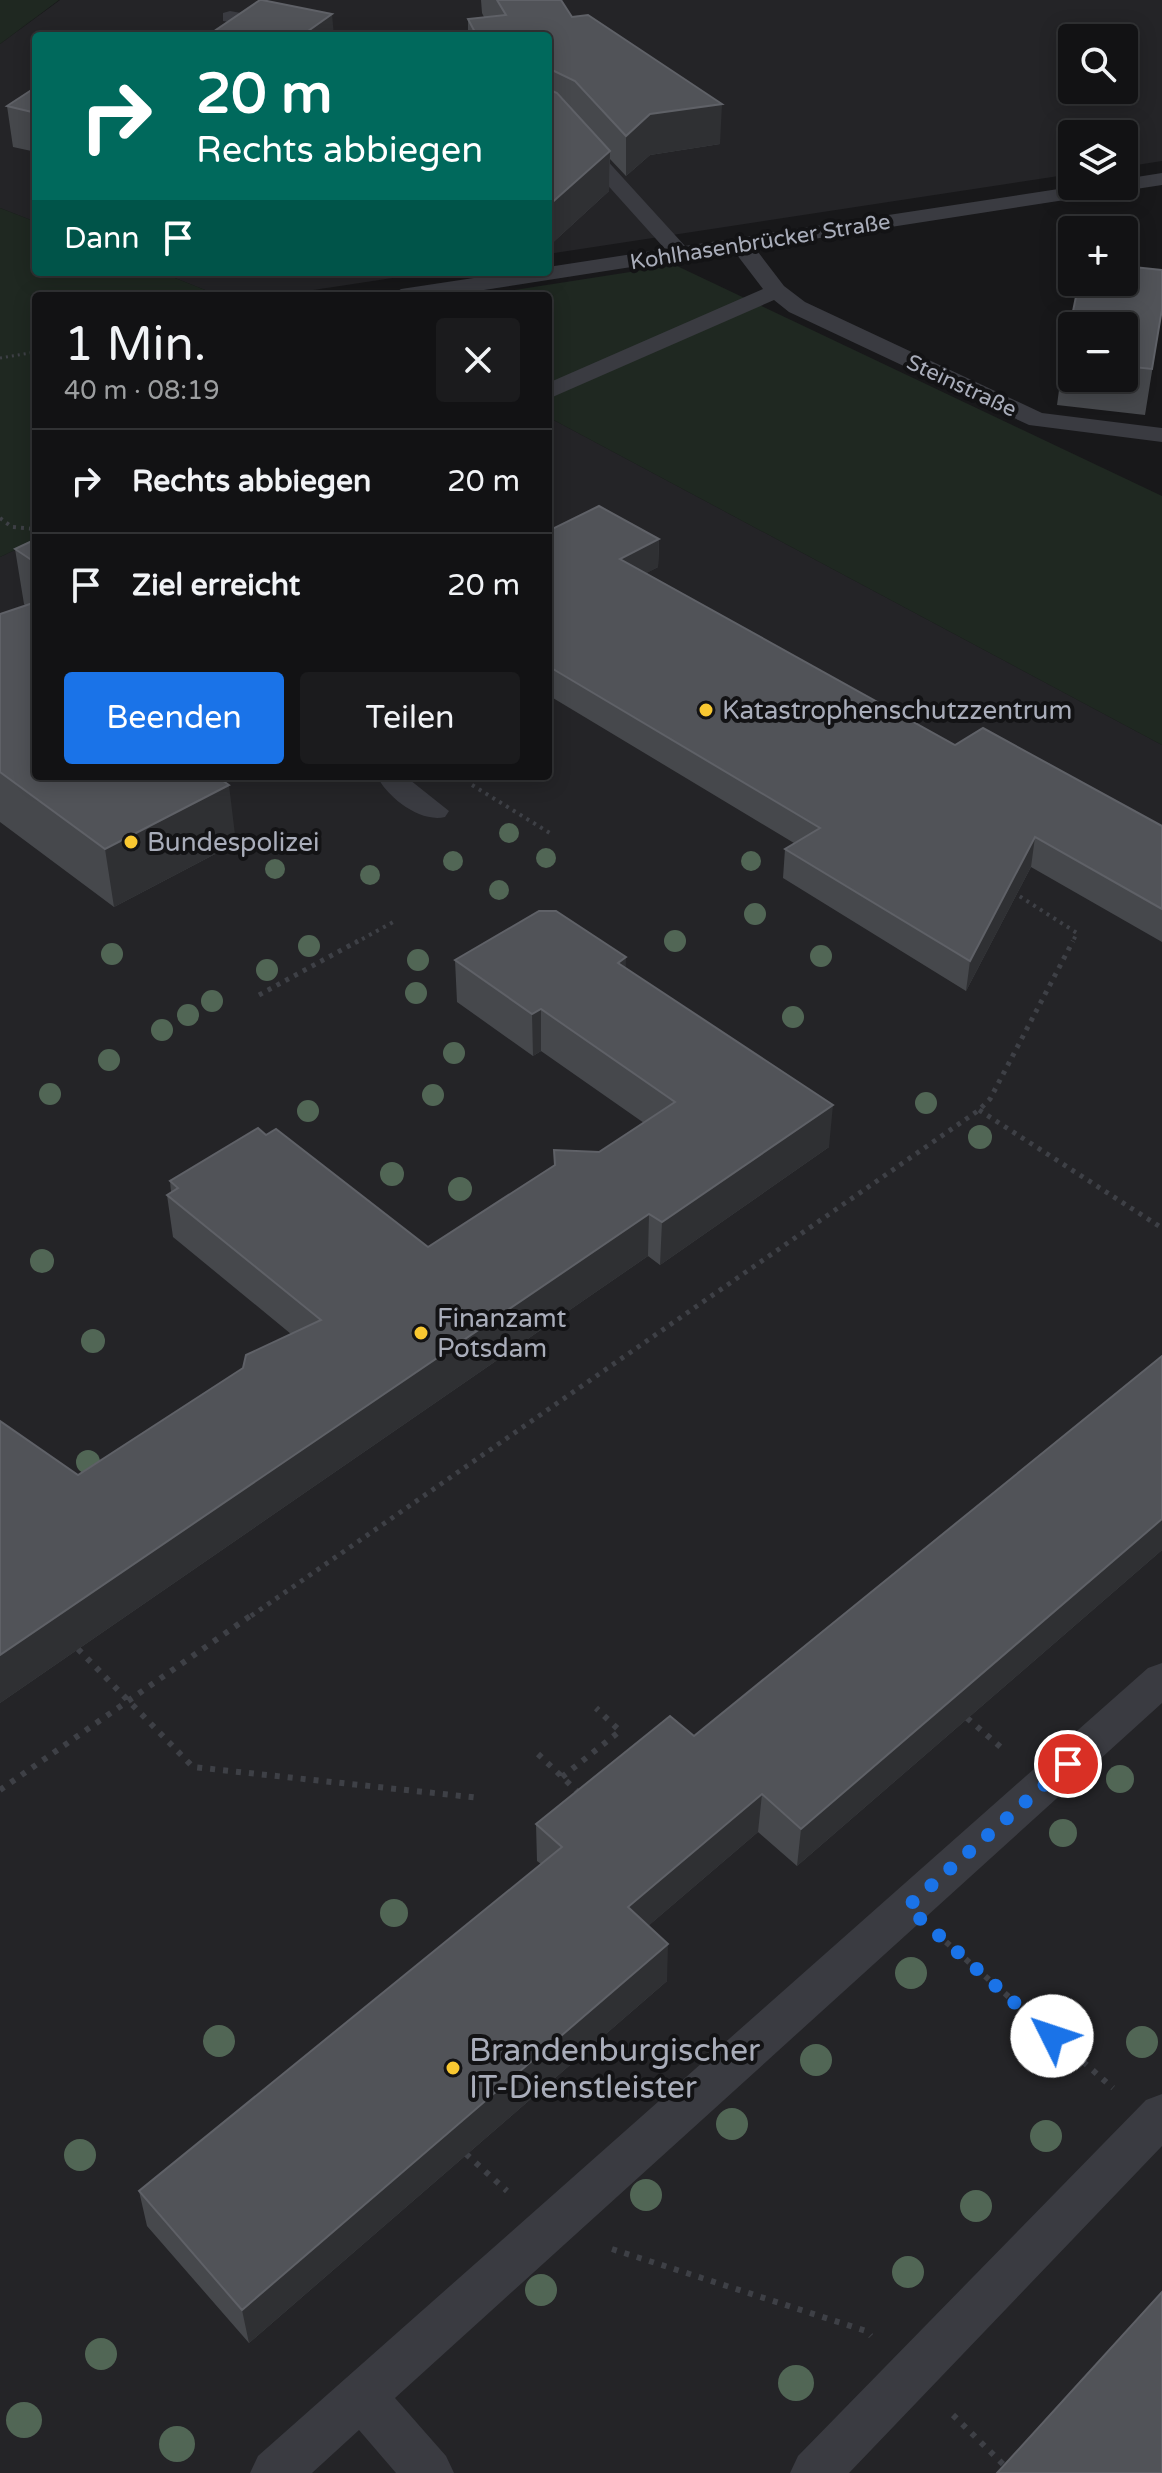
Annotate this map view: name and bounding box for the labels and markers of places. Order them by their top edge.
place label: Katastrophenschutzzentrum [722,695,1072,726]
marker: Katastrophenschutzzentrum [697,701,715,719]
place label: Bundespolizei [147,827,319,858]
marker: Bundespolizei [122,833,140,851]
place label: Finanzamt Potsdam [437,1303,566,1364]
marker: Finanzamt Potsdam [412,1324,430,1342]
pin [1034,1730,1102,1798]
place label: Brandenburgischer IT-Dienstleister [469,2032,761,2107]
marker: Brandenburgischer IT-Dienstleister [444,2059,462,2077]

